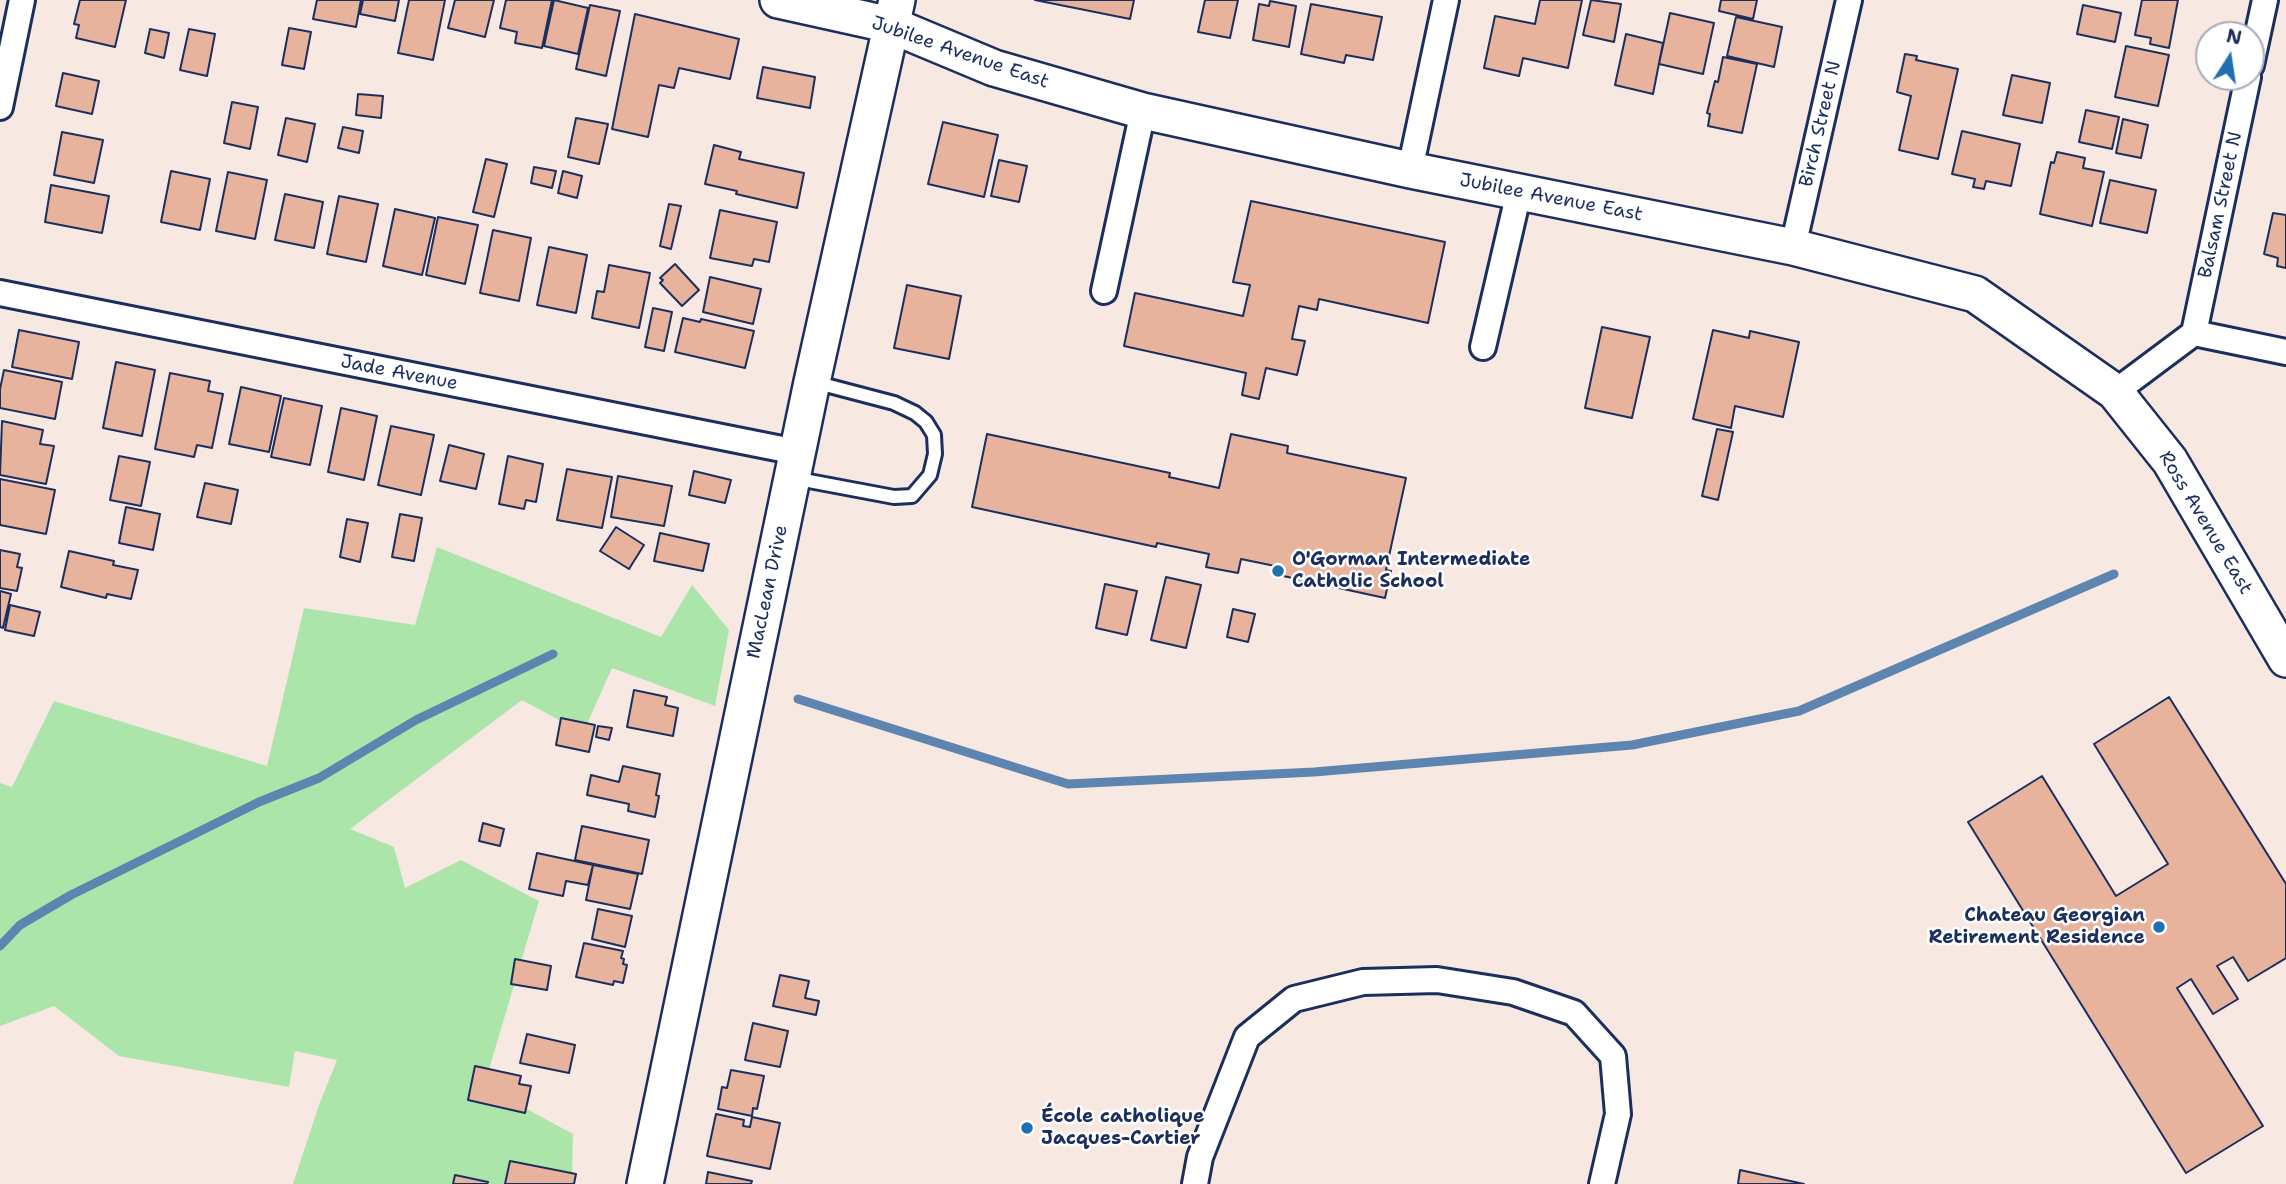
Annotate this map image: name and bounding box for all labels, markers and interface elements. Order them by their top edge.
street label: Jubilee Avenue East [868,12,1052,94]
north arrow [2195,21,2265,91]
text: N [2224,23,2244,51]
street label: Birch Street N [1795,59,1847,189]
street label: Balsam Street N [2194,130,2248,280]
street label: Jubilee Avenue East [1458,169,1644,227]
street label: Jade Avenue [338,350,460,396]
street label: Ross Avenue East [2153,447,2257,599]
street label: MacLean Drive [743,523,793,661]
place label: O'Gorman Intermediate Catholic School [1292,549,1530,593]
marker: O'Gorman Intermediate Catholic School [1270,563,1286,579]
place label: Chateau Georgian Retirement Residence [1928,905,2145,949]
marker: Chateau Georgian Retirement Residence [2151,919,2167,935]
place label: École catholique Jacques-Cartier [1041,1106,1204,1150]
marker: École catholique Jacques-Cartier [1019,1120,1035,1136]

